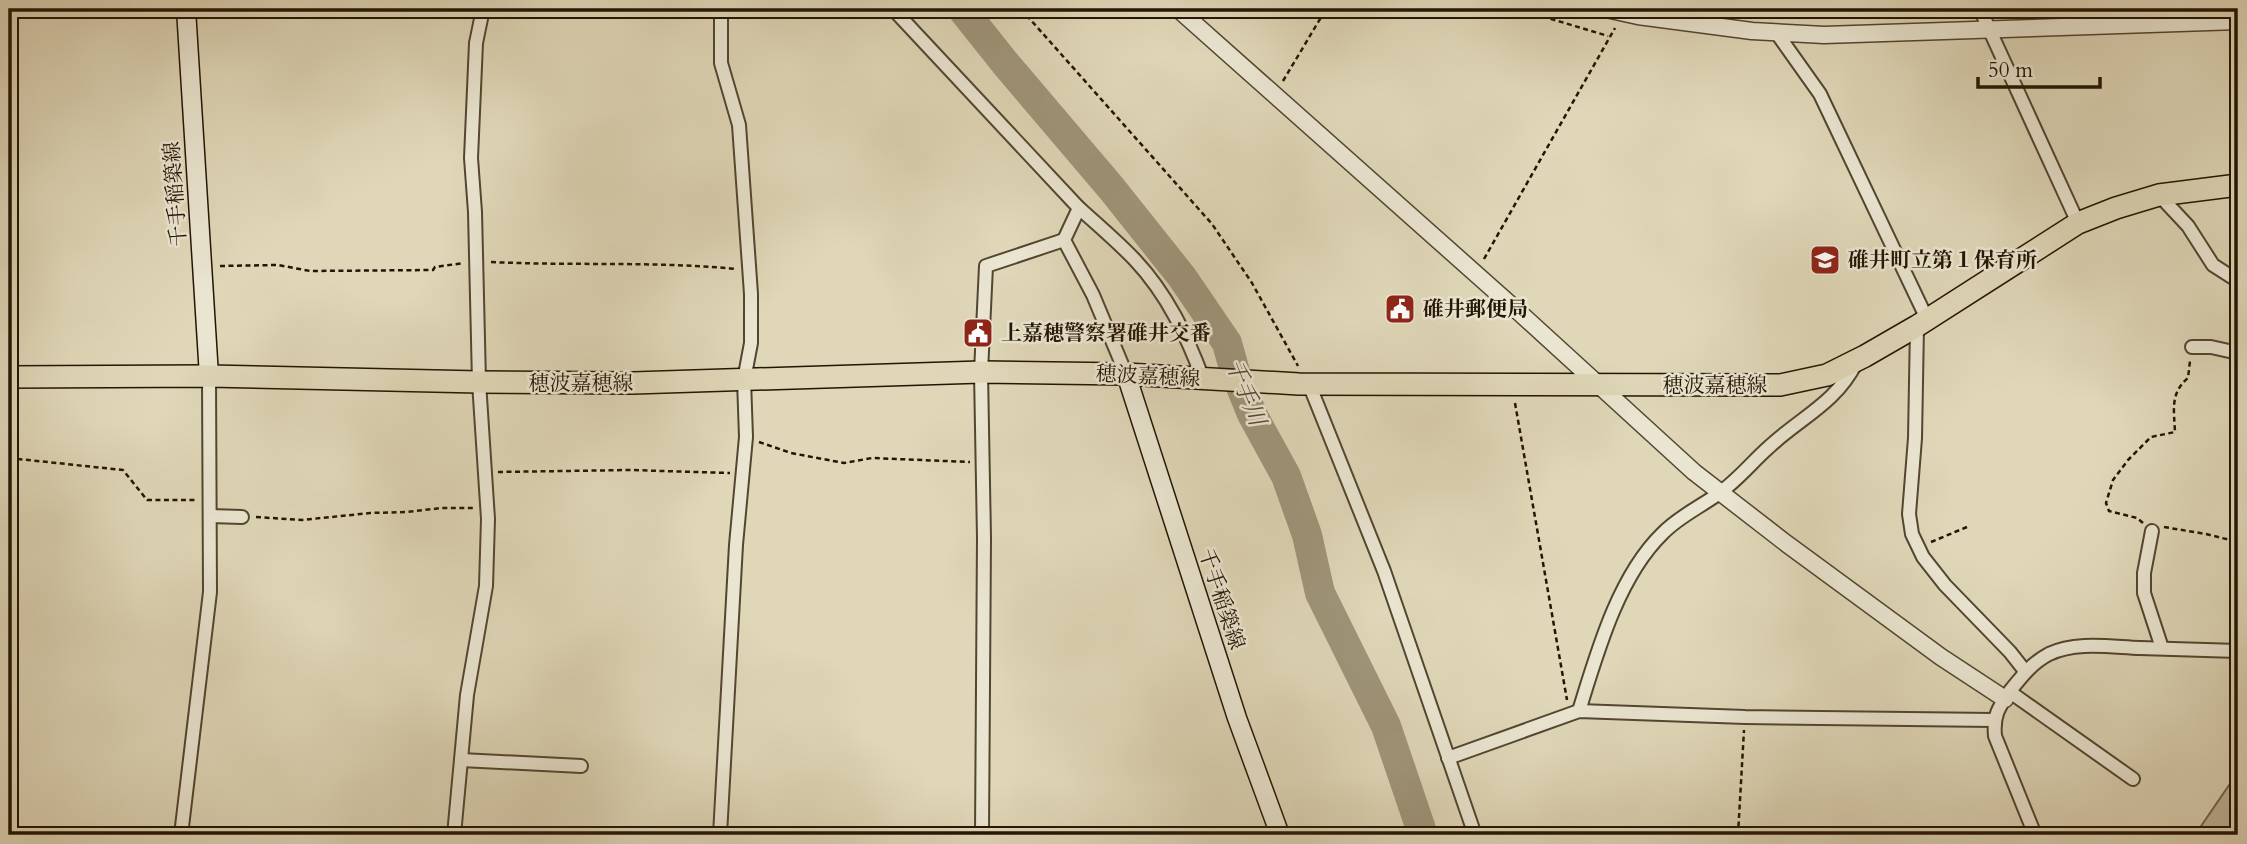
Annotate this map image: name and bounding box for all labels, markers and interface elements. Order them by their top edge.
scale bar [1978,46,2100,90]
text: 50 m [1988,56,2033,85]
street label: 千手稲築線 [157,141,194,247]
school or university icon: 碓井町立第１保育所 [1808,243,1842,277]
place label: 碓井町立第１保育所 [1848,246,2037,275]
public building icon: 碓井郵便局 [1383,292,1417,326]
place label: 碓井郵便局 [1423,295,1528,324]
public building icon: 上嘉穂警察署碓井交番 [961,316,995,350]
place label: 上嘉穂警察署碓井交番 [1001,319,1211,348]
water label: 千手川 [1218,354,1274,433]
street label: 穂波嘉穂線 [1095,359,1201,394]
street label: 穂波嘉穂線 [529,369,634,398]
street label: 穂波嘉穂線 [1663,371,1768,400]
street label: 千手稲築線 [1192,545,1252,654]

